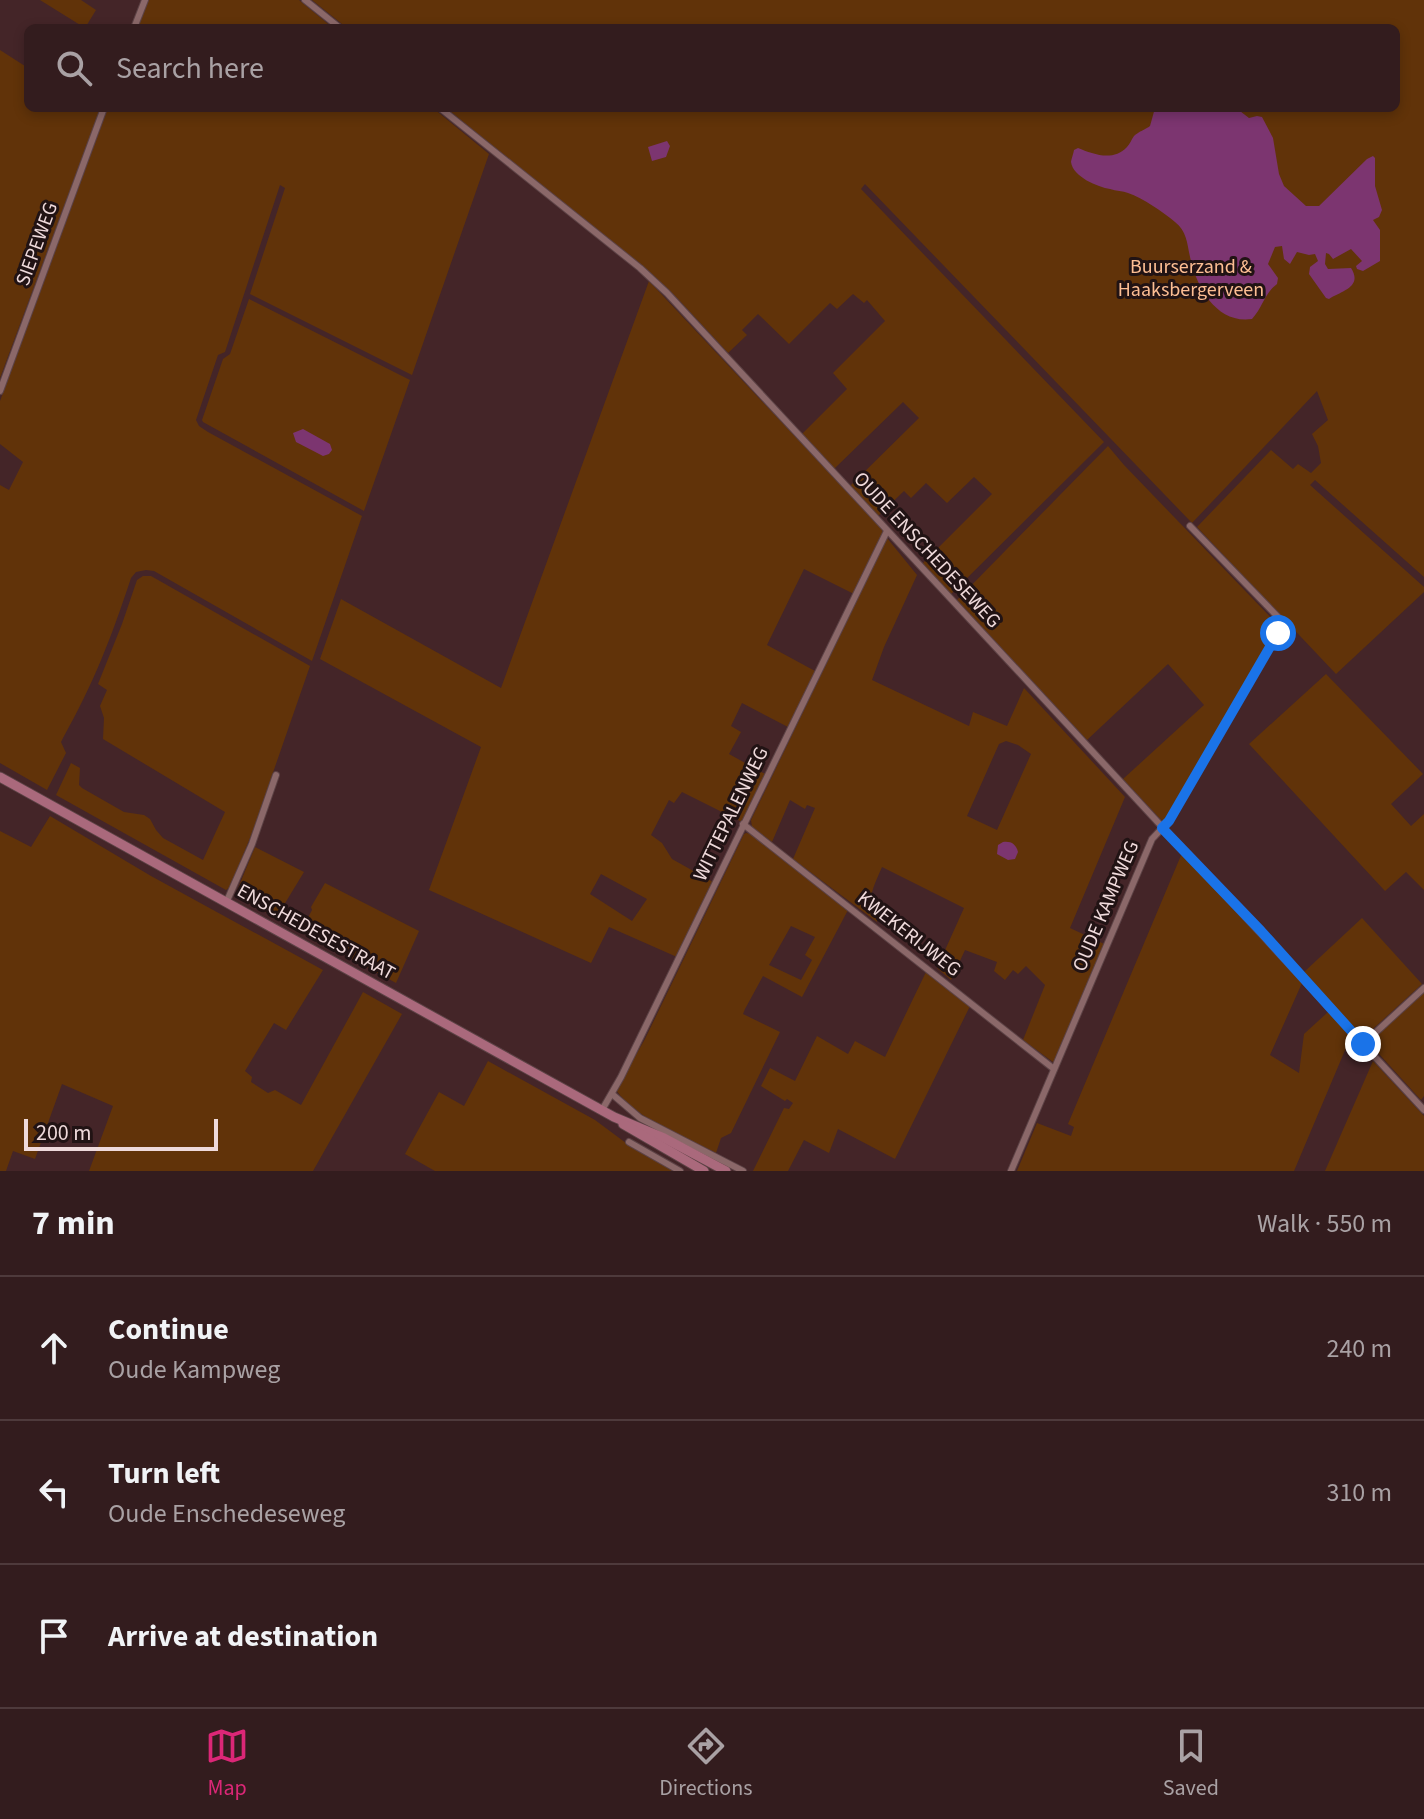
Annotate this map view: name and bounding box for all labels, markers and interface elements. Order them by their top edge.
search box [24,24,1400,112]
icon: search [52,46,96,90]
text: Search here [116,47,264,90]
street label: SIEPEWEG [9,198,65,290]
park label: Buurserzand & Haaksbergerveen [1118,253,1264,304]
street label: OUDE ENSCHEDESEWEG [847,466,1007,634]
route start [1260,615,1296,651]
street label: WITTEPALENWEG [686,742,776,886]
street label: OUDE KAMPWEG [1066,836,1146,976]
street label: ENSCHEDESESTRAAT [232,877,400,987]
street label: KWEKERIJWEG [851,885,967,983]
route end [1345,1026,1381,1062]
scale bar [24,1115,218,1151]
text: 200 m [36,1117,91,1149]
text: 7 min [32,1199,115,1248]
text: Walk · 550 m [1257,1205,1392,1242]
text: Continue [108,1308,229,1351]
icon: ahead [32,1326,76,1370]
text: 240 m [1326,1330,1392,1367]
text: Oude Kampweg [108,1351,280,1388]
text: Turn left [108,1452,220,1495]
icon: left [32,1470,76,1514]
text: 310 m [1326,1474,1392,1511]
text: Oude Enschedeseweg [108,1495,345,1532]
icon: arrive [32,1614,76,1658]
text: Arrive at destination [108,1615,378,1658]
tab: Map [205,1724,249,1804]
tab: Directions [659,1724,752,1804]
tab: Saved [1163,1724,1219,1804]

